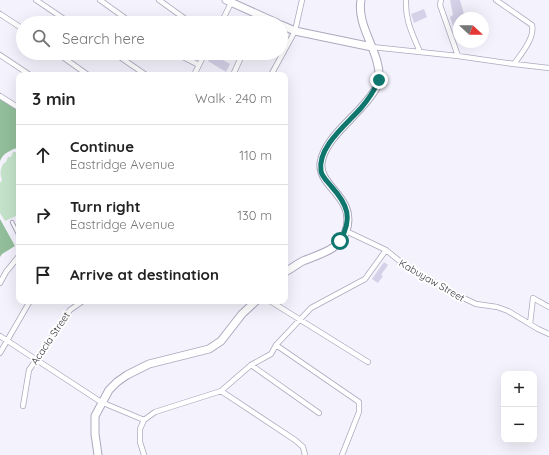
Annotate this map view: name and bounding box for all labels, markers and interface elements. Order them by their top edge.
north arrow [453,12,489,48]
search box [16,16,288,60]
icon: search [30,27,52,49]
text: Search here [62,29,145,48]
route end [370,71,388,89]
text: 3 min [32,88,76,109]
text: Walk · 240 m [195,90,272,106]
text: Continue [70,137,134,156]
icon: ahead [32,144,54,166]
text: 110 m [239,147,272,163]
text: Eastridge Avenue [70,156,175,172]
text: Turn right [70,197,141,216]
icon: right [32,204,54,226]
text: 130 m [237,207,272,223]
text: Eastridge Avenue [70,216,175,232]
route start [331,232,349,250]
street label: Kabuyaw Street [397,256,467,305]
icon: arrive [32,264,54,286]
text: Arrive at destination [70,265,219,284]
street label: Acacia Street [28,309,73,367]
map controls [501,371,537,443]
button: + [501,371,537,407]
button: − [501,407,537,443]

